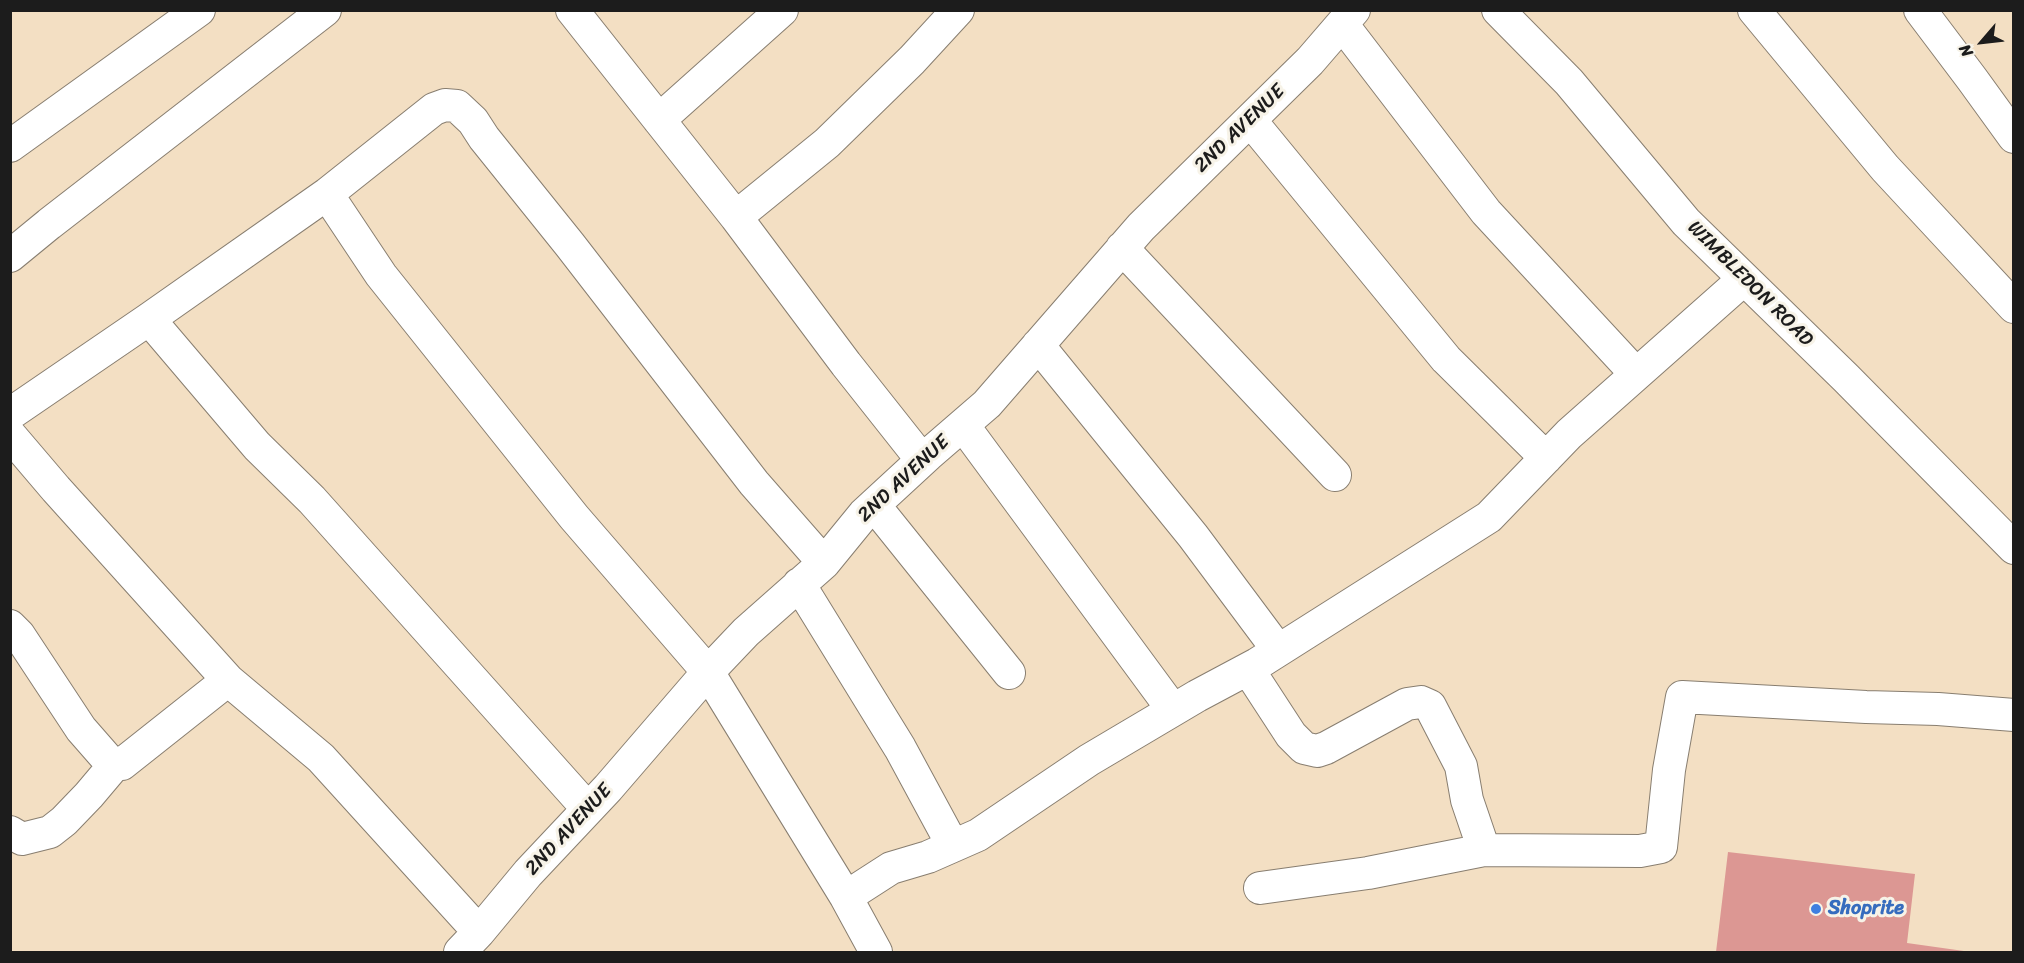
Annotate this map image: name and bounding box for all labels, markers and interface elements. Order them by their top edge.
north arrow [1952,12,2012,72]
text: N [1950,39,1981,62]
street label: 2ND AVENUE [1190,80,1290,178]
street label: WIMBLEDON ROAD [1682,216,1818,352]
street label: 2ND AVENUE [853,430,955,528]
street label: 2ND AVENUE [520,779,618,881]
place label: Shoprite [1828,897,1904,921]
marker: Shoprite [1809,902,1823,916]

